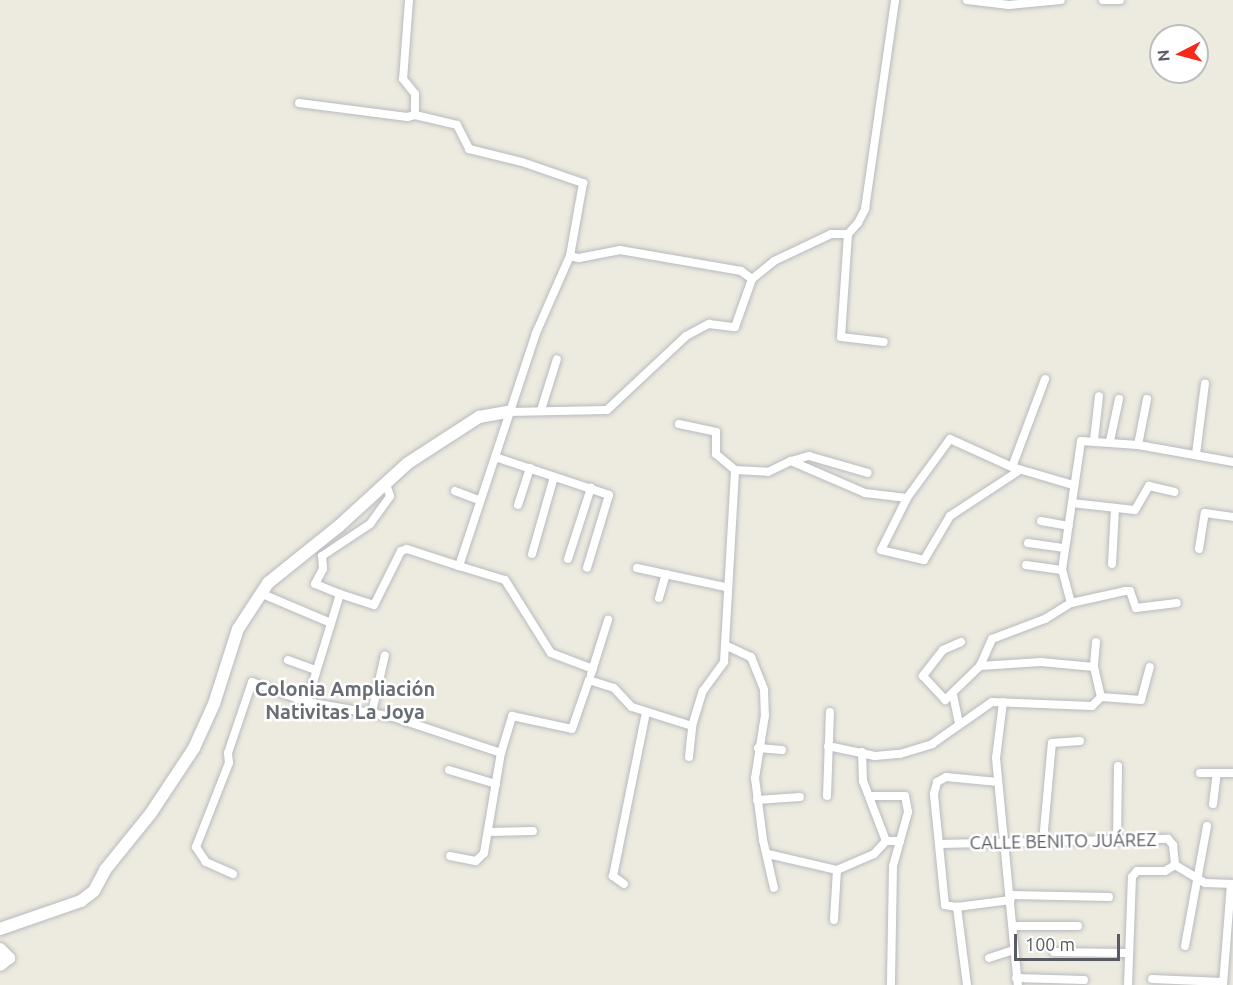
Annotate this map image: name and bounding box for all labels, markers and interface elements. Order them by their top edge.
north arrow [1149,24,1209,84]
text: N [1154,49,1173,63]
district label: Colonia Ampliación Nativitas La Joya [255,677,435,724]
street label: CALLE BENITO JUÁREZ [969,829,1157,853]
scale bar [1017,922,1124,960]
text: 100 m [1025,934,1075,954]

